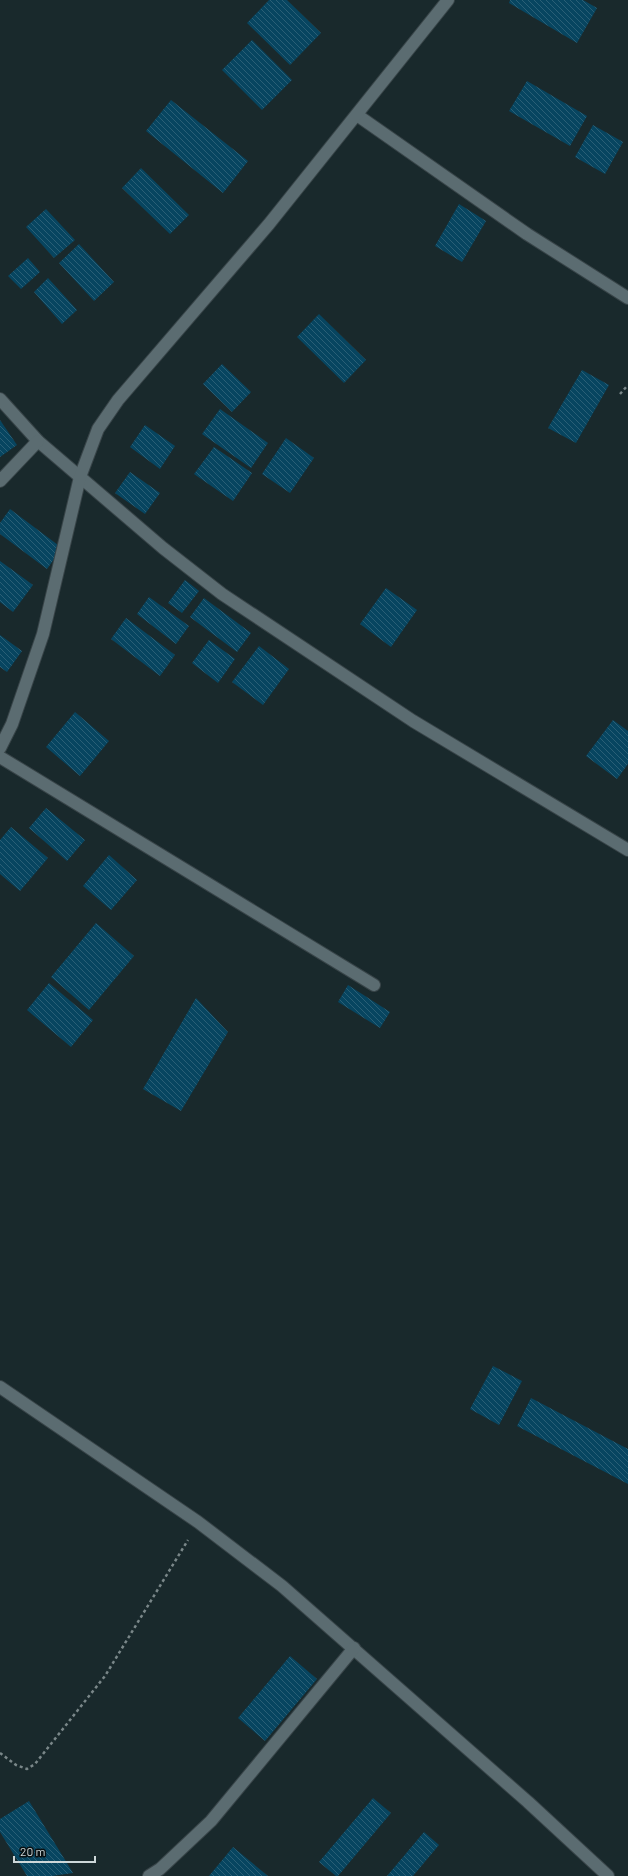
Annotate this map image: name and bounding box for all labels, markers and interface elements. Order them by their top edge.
scale bar [14,1838,95,1864]
text: 20 m [20,1844,46,1858]

